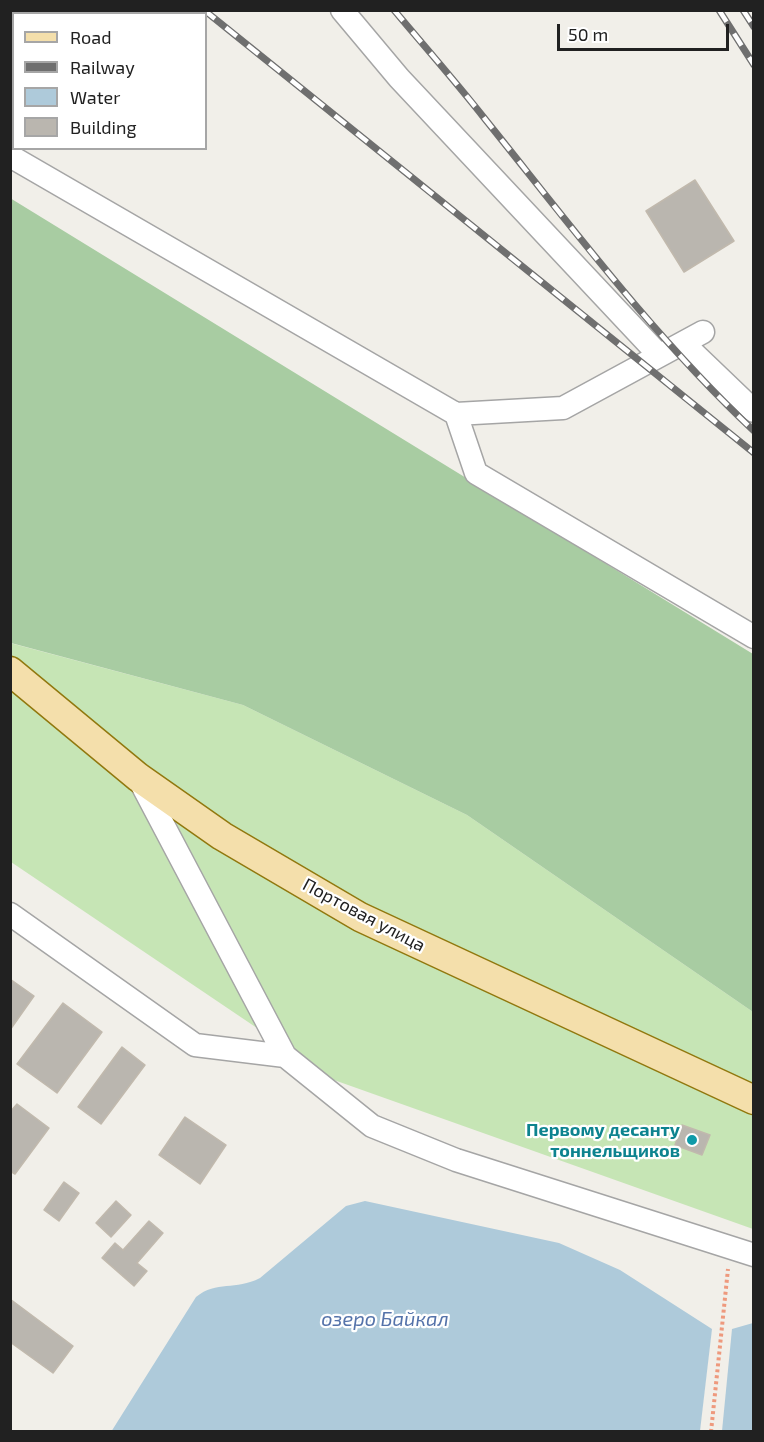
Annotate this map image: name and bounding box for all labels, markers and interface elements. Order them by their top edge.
legend [12,12,207,150]
scale bar [560,12,732,50]
text: 50 m [568,23,608,45]
text: Road [70,26,111,48]
text: Railway [70,56,135,78]
text: Water [70,86,120,108]
text: Building [70,116,137,138]
street label: Портовая улица [299,874,429,956]
place label: Первому десанту тоннельщиков [526,1119,680,1162]
marker: Первому десанту тоннельщиков [685,1133,699,1147]
water label: озеро Байкал [321,1307,449,1331]

